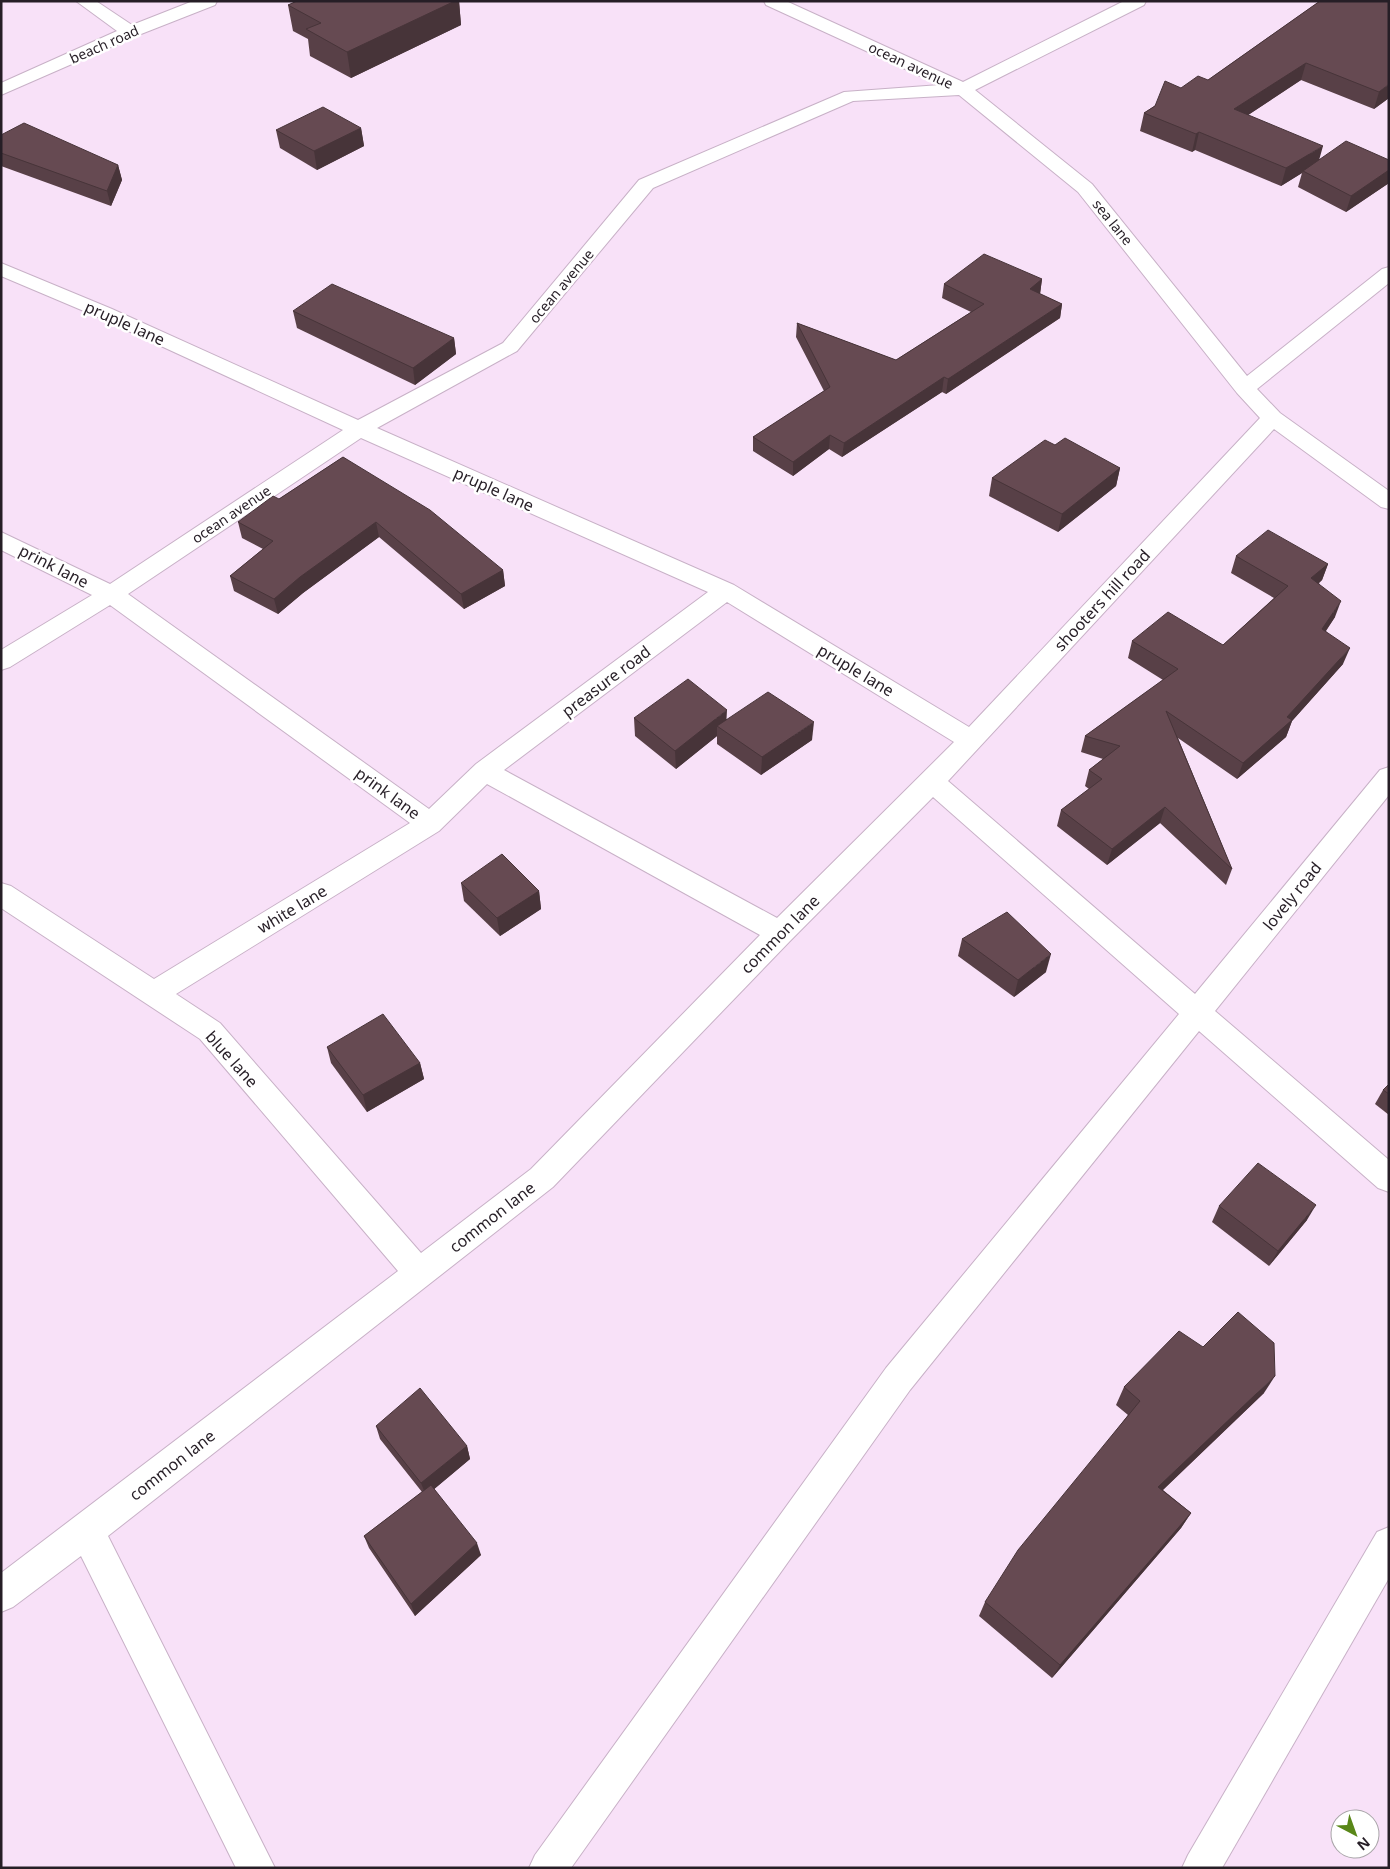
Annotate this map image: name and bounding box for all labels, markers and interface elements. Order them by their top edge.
street label: beach road [66,20,142,68]
street label: ocean avenue [866,37,956,93]
street label: sea lane [1089,195,1137,249]
street label: ocean avenue [524,245,598,327]
street label: pruple lane [81,296,169,350]
street label: pruple lane [450,462,538,516]
street label: ocean avenue [188,481,274,547]
street label: prink lane [16,539,92,593]
street label: shooters hill road [1049,544,1155,656]
street label: pruple lane [814,639,898,701]
street label: preasure road [557,640,655,722]
street label: prink lane [351,762,425,824]
street label: lovely road [1258,857,1326,935]
street label: white lane [253,880,331,938]
street label: common lane [736,890,824,978]
street label: blue lane [201,1026,263,1092]
street label: common lane [445,1177,539,1257]
street label: common lane [125,1425,219,1505]
north arrow [1330,1809,1380,1859]
text: N [1353,1833,1374,1855]

